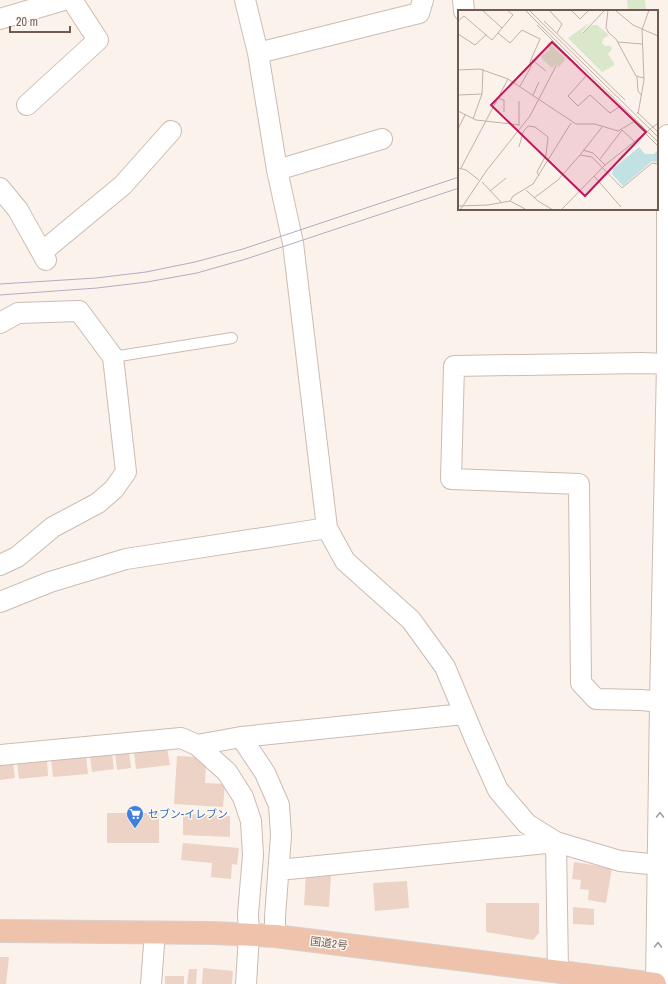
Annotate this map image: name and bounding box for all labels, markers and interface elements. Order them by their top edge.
scale bar [10,8,70,34]
inset map [458,10,658,210]
text: 20 m [16,14,38,30]
supermarket icon: セブン-イレブン [125,804,145,829]
place label: セブン-イレブン [148,807,228,821]
one-way arrow [656,812,664,818]
street label: 国道2号 [309,934,349,952]
one-way arrow [654,942,662,948]

